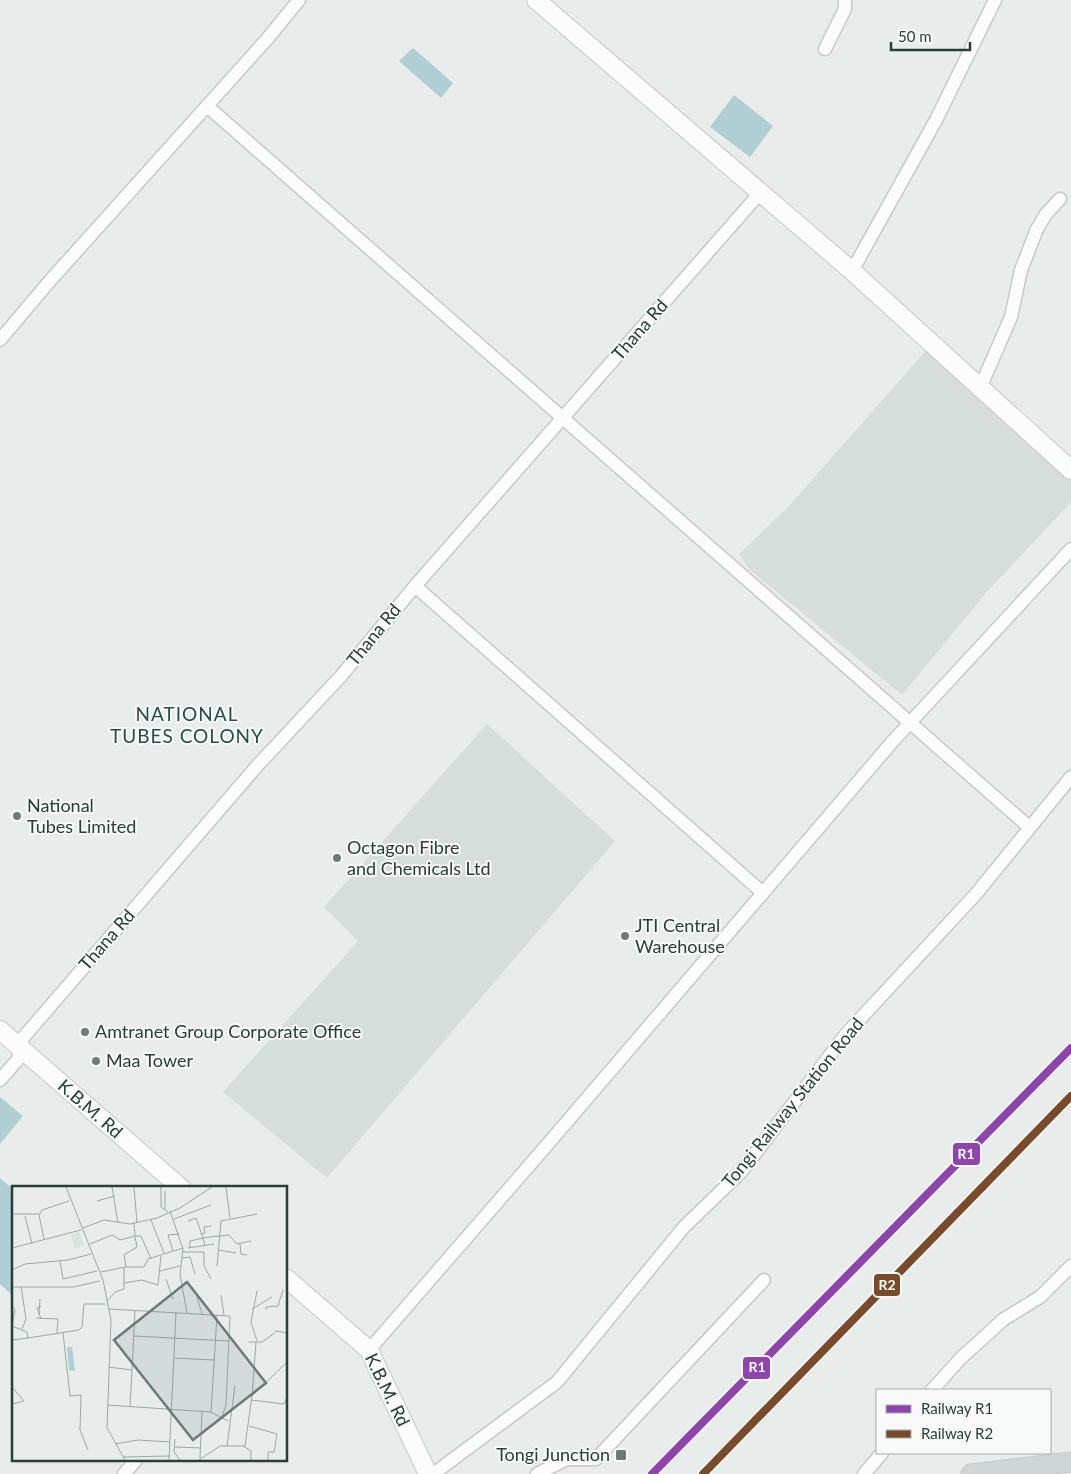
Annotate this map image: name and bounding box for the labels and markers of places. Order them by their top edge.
place label: National Tubes Limited [27,794,136,837]
marker: National Tubes Limited [11,810,23,822]
place label: Octagon Fibre and Chemicals Ltd [347,836,491,879]
marker: Octagon Fibre and Chemicals Ltd [331,852,343,864]
place label: JTI Central Warehouse [635,914,725,957]
marker: JTI Central Warehouse [619,930,631,942]
place label: Amtranet Group Corporate Office [95,1020,361,1042]
marker: Amtranet Group Corporate Office [79,1026,91,1038]
place label: Maa Tower [106,1049,193,1071]
marker: Maa Tower [90,1055,102,1067]
place label: Tongi Junction [496,1443,610,1465]
marker: Tongi Junction [614,1448,628,1462]

